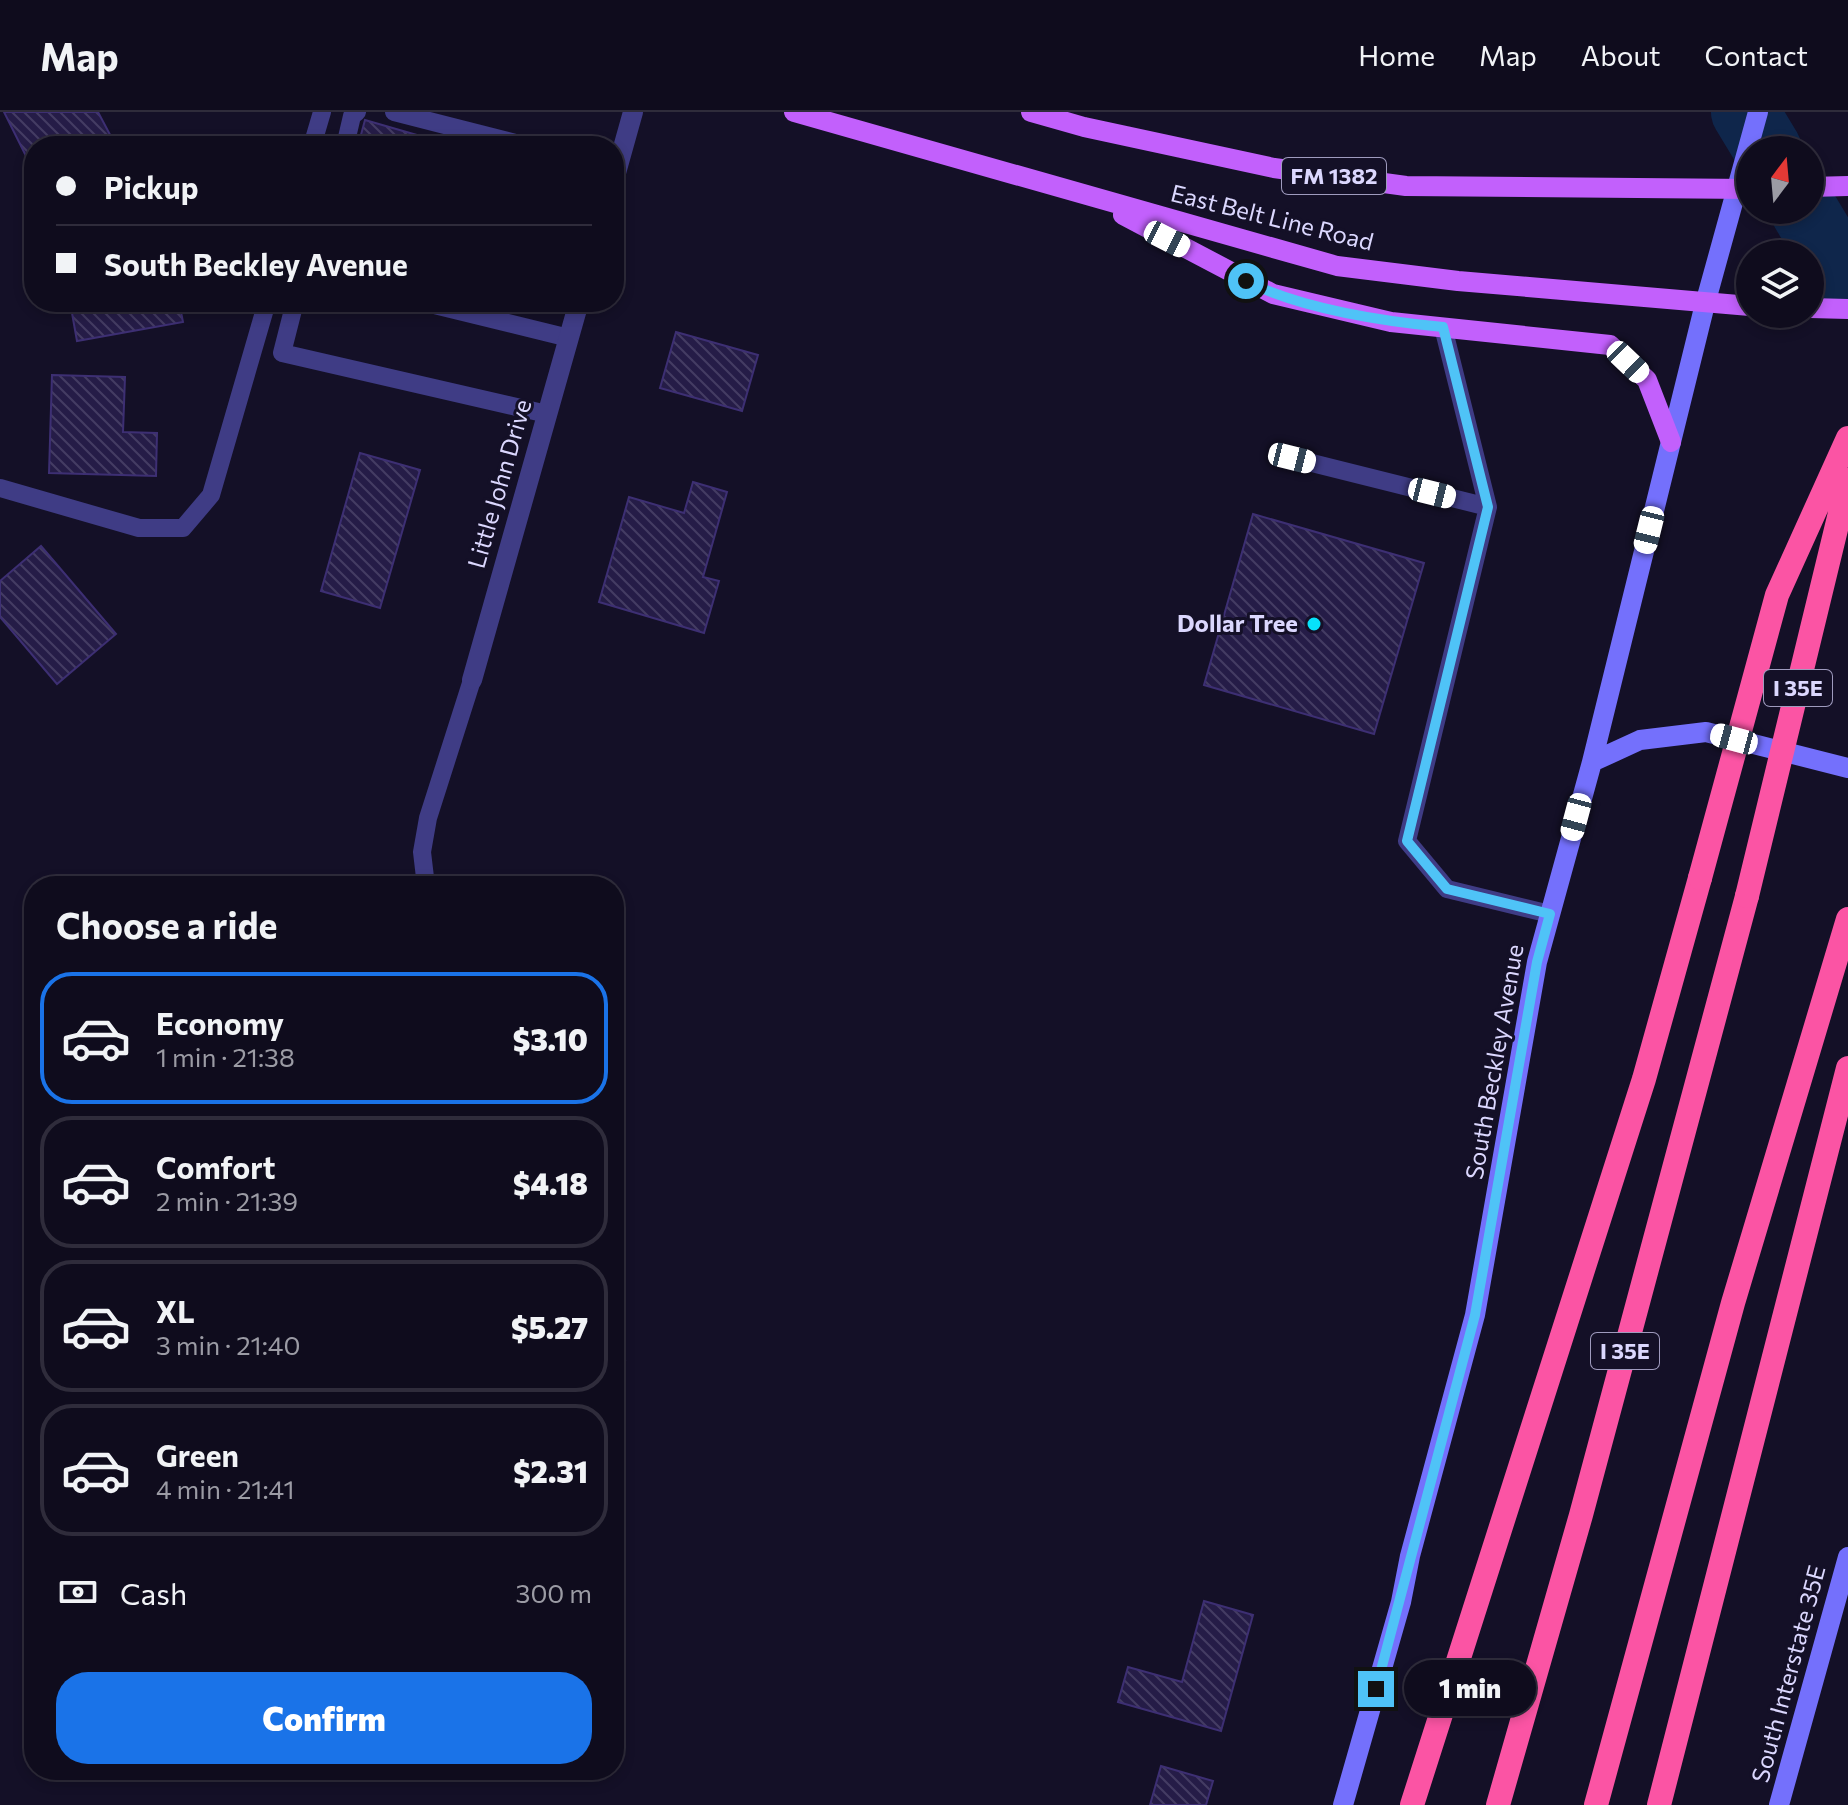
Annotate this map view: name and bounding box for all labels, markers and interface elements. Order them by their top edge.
text: Map [40,32,119,79]
text: Home [1358,38,1435,72]
text: Map [1479,38,1537,72]
text: About [1581,38,1661,72]
text: Contact [1705,38,1808,72]
north arrow [1736,136,1824,224]
map controls [1736,136,1824,328]
road number: FM 1382 [1282,158,1386,194]
text: Pickup [104,168,198,205]
street label: East Belt Line Road [1168,177,1377,256]
car [1140,217,1194,261]
button: layers [1736,240,1824,328]
text: South Beckley Avenue [104,245,408,282]
route start [1228,263,1264,299]
car [1602,337,1654,387]
street label: Little John Drive [461,396,537,571]
car [1266,441,1318,475]
car [1406,476,1458,510]
car [1632,504,1666,556]
place label: Dollar Tree [1177,608,1298,637]
marker: Dollar Tree [1305,615,1323,633]
road number: I 35E [1764,670,1832,706]
car [1708,721,1760,757]
car [1558,791,1594,843]
text: Choose a ride [56,902,277,946]
street label: South Beckley Avenue [1459,942,1529,1182]
icon: car [60,1002,132,1074]
text: Economy [156,1004,284,1041]
text: $3.10 [513,1020,588,1057]
text: 1 min · 21:38 [156,1041,295,1072]
icon: car [60,1146,132,1218]
text: Comfort [156,1148,275,1185]
text: $4.18 [513,1164,588,1201]
text: 2 min · 21:39 [156,1185,298,1216]
icon: car [60,1290,132,1362]
text: XL [156,1292,195,1329]
text: $5.27 [511,1308,588,1345]
text: 3 min · 21:40 [156,1329,300,1360]
road number: I 35E [1591,1333,1659,1369]
icon: car [60,1434,132,1506]
text: Green [156,1436,239,1473]
text: $2.31 [513,1452,588,1489]
text: 4 min · 21:41 [156,1473,295,1504]
street label: South Interstate 35E [1745,1562,1831,1785]
icon: cash [56,1570,100,1614]
text: Cash [120,1574,187,1611]
text: 300 m [516,1577,592,1608]
callout: 1 min [1404,1661,1536,1717]
route end [1358,1671,1394,1707]
button: Confirm [56,1672,592,1764]
text: 1 min [1439,1672,1501,1703]

